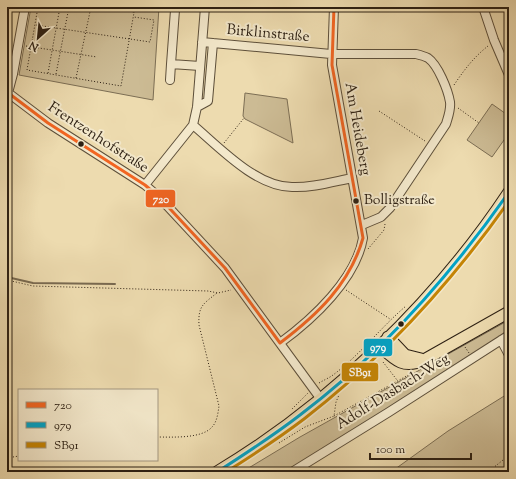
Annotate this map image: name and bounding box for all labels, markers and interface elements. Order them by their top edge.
north arrow [18,18,58,58]
street label: Birklinstraße [226,20,310,48]
text: N [26,37,42,56]
street label: Am Heideberg [338,81,376,177]
street label: Frentzenhofstraße [43,97,153,179]
unlabelled marker [76,139,86,149]
line badge: 720 [145,189,176,208]
place label: Bolligstraße [364,191,435,211]
text: 720 [153,192,169,208]
marker: Bolligstraße [351,196,361,206]
unlabelled marker [396,319,406,329]
line badge: 979 [363,338,393,357]
text: 979 [370,340,387,356]
street label: Adolf-Dasbach-Weg [332,349,454,435]
line badge: SB91 [341,362,379,382]
text: SB91 [349,365,372,381]
legend [18,389,158,461]
text: 720 [54,397,72,415]
text: 979 [54,417,72,435]
scale bar [370,435,471,461]
text: SB91 [54,437,79,455]
text: 100 m [376,441,405,459]

